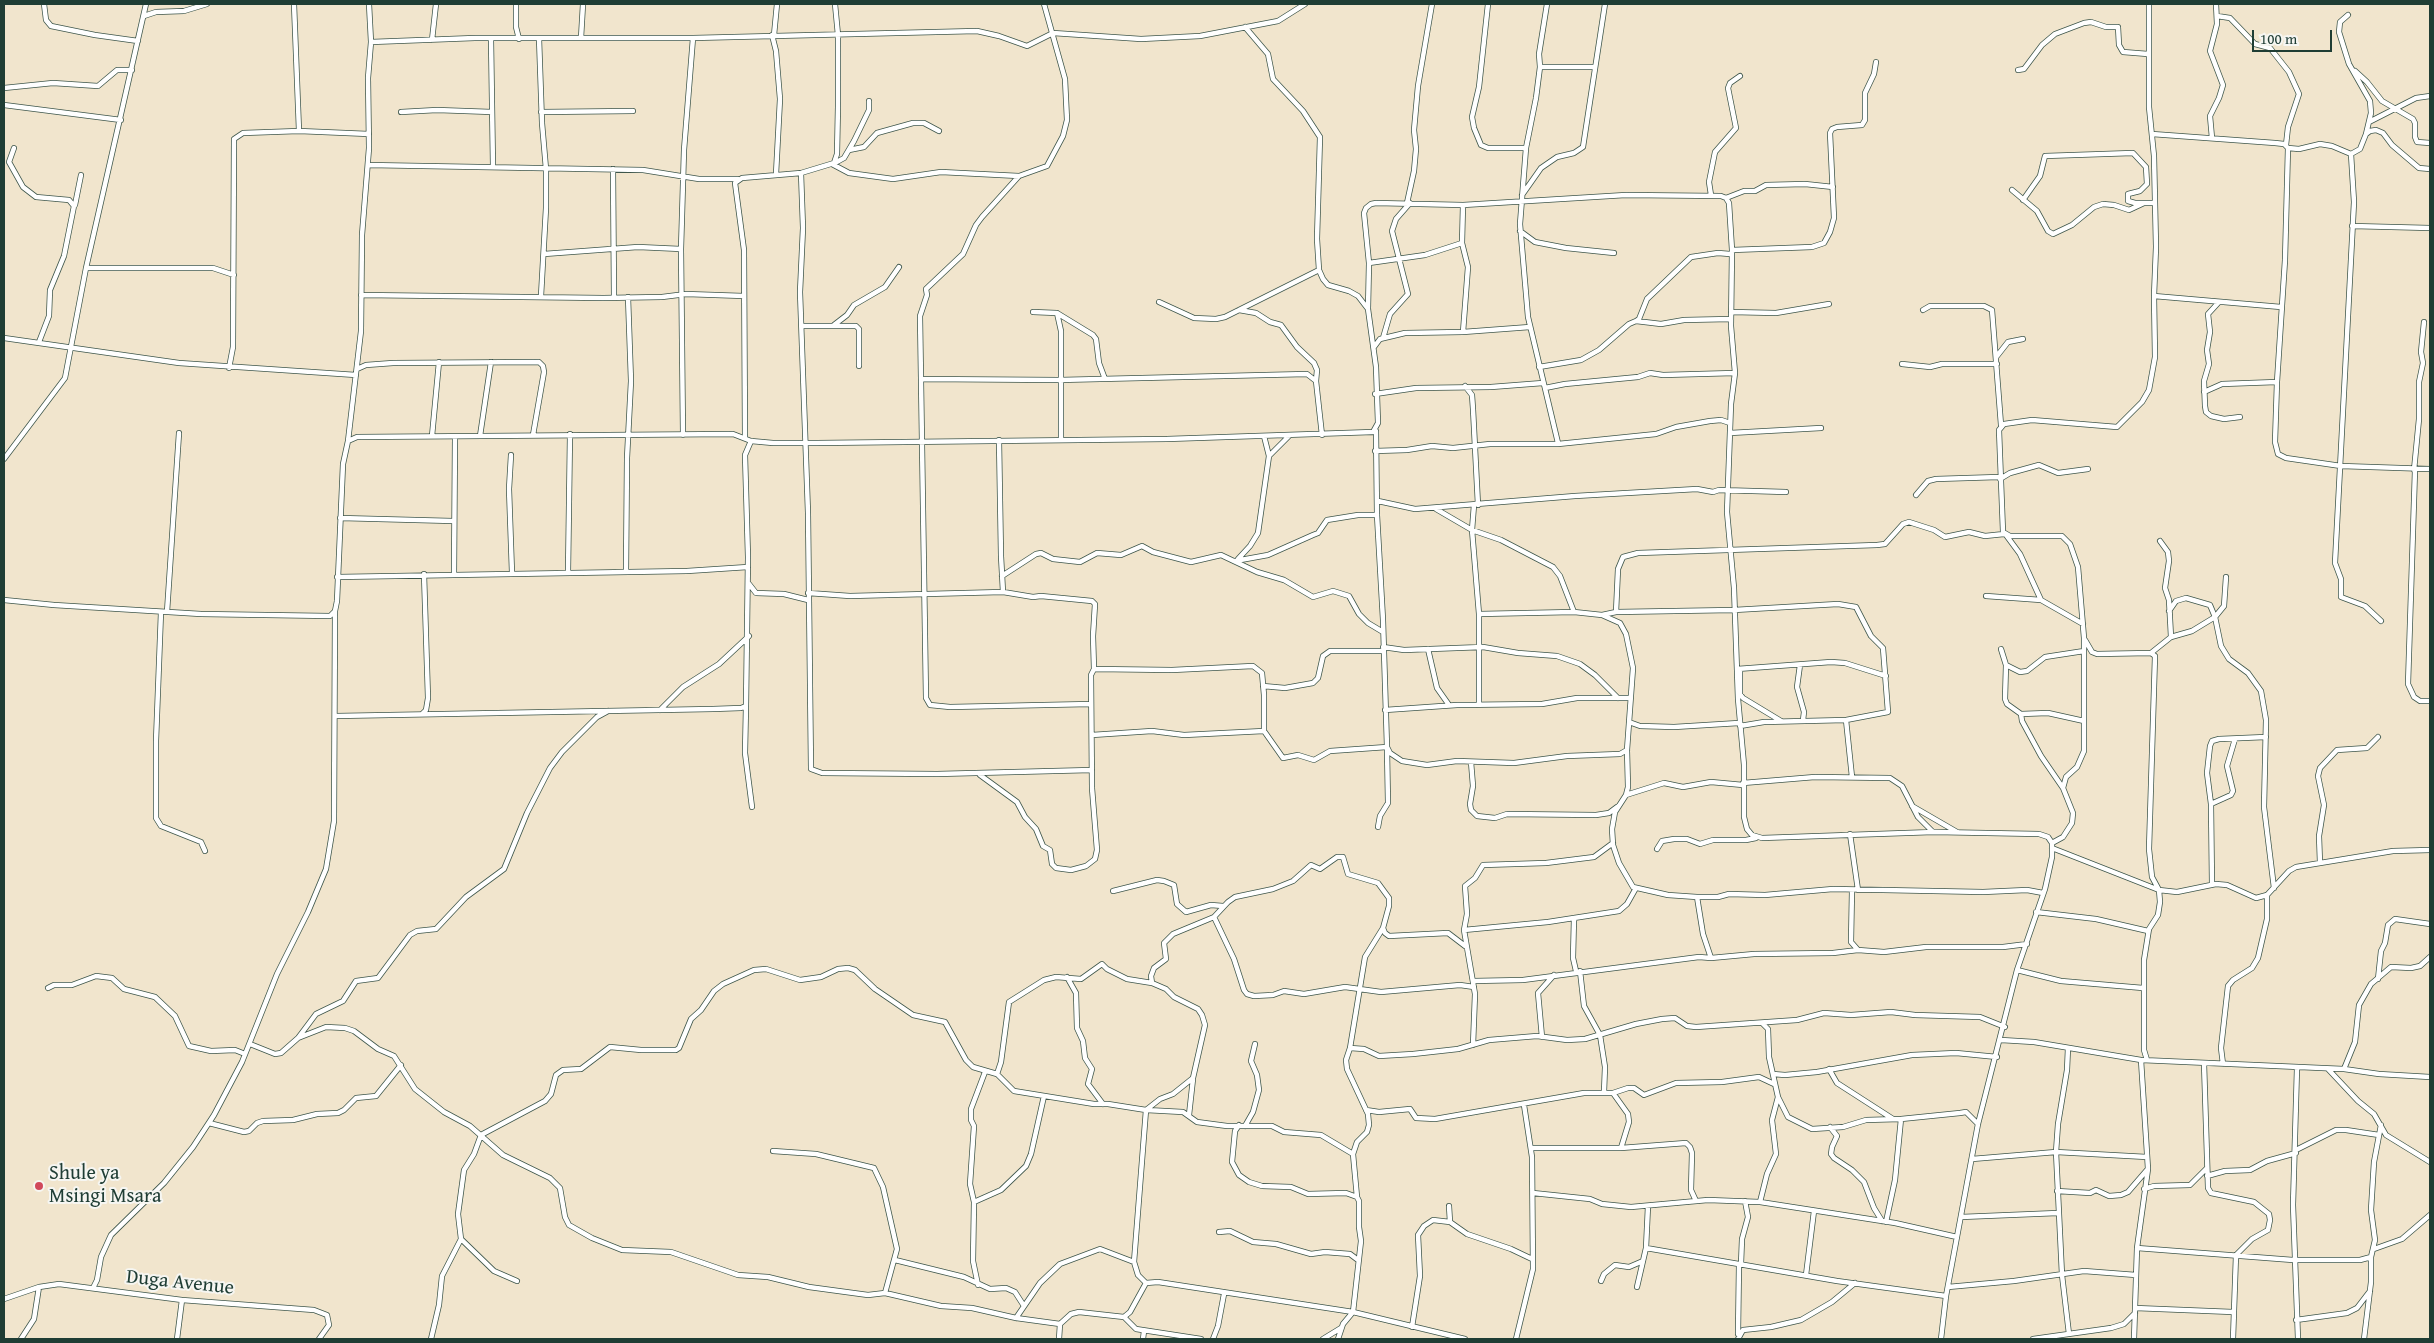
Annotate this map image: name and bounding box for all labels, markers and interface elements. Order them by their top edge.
scale bar [2254,20,2334,52]
text: 100 m [2260,28,2297,49]
place label: Shule ya Msingi Msara [49,1162,161,1209]
marker: Shule ya Msingi Msara [33,1180,45,1192]
street label: Duga Avenue [125,1265,235,1301]

